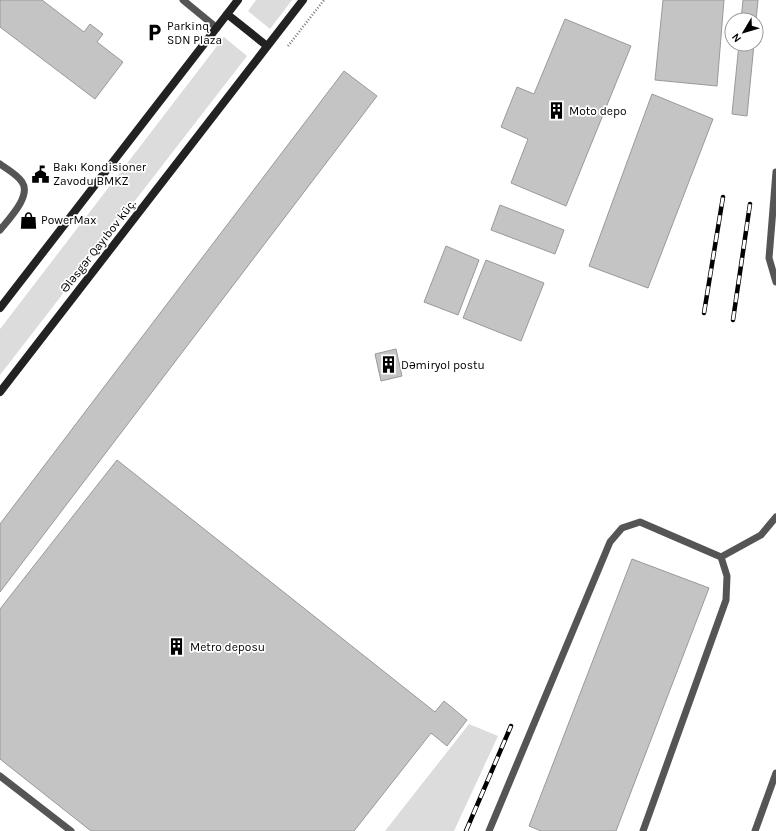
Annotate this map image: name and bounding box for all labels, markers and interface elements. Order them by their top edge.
north arrow [724,12,764,52]
place label: Parkinq SDN Plaza [167,19,222,47]
parking icon: Parkinq SDN Plaza [144,23,164,43]
text: N [729,31,744,45]
building icon: Moto depo [546,101,566,121]
place label: Moto depo [569,104,627,118]
place label: Bakı Kondisioner Zavodu BMKZ [53,160,147,188]
public building icon: Bakı Kondisioner Zavodu BMKZ [30,164,50,184]
street label: Ələsgər Qayıbov küç. [57,197,139,295]
shop icon: PowerMax [18,210,38,230]
place label: PowerMax [41,213,96,227]
building icon: Dəmiryol postu [378,355,398,375]
place label: Dəmiryol postu [401,358,485,372]
building icon: Metro deposu [167,637,187,657]
place label: Metro deposu [190,640,265,654]

